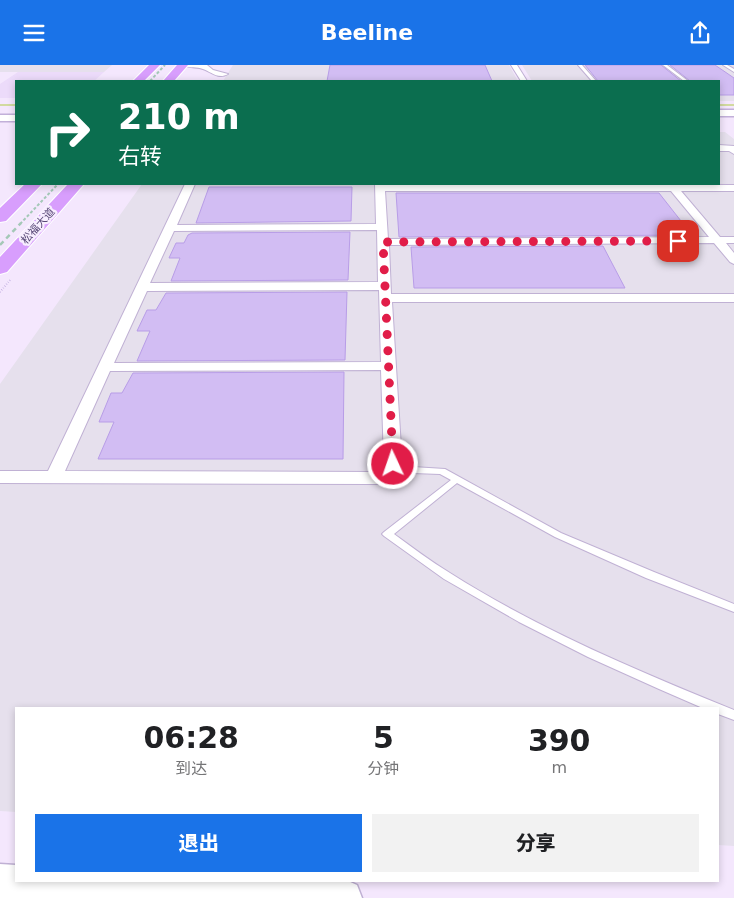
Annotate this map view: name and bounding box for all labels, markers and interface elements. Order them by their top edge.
icon: menu [20,19,48,47]
icon: share [686,19,714,47]
text: Beeline [321,20,413,45]
text: 210 m [118,97,240,137]
icon: right [35,100,100,165]
text: 右转 [118,144,162,169]
street label: 松福大道 [18,205,58,247]
pin [657,220,699,262]
icon: arrive [664,227,692,255]
position arrow [366,437,418,489]
text: 06:28 [143,720,239,755]
text: 5 [373,720,394,755]
text: 390 [528,723,591,758]
text: m [551,758,567,777]
text: 到达 [175,759,207,778]
text: 分钟 [367,759,399,778]
button: 退出 [35,814,362,872]
button: 分享 [372,814,699,872]

